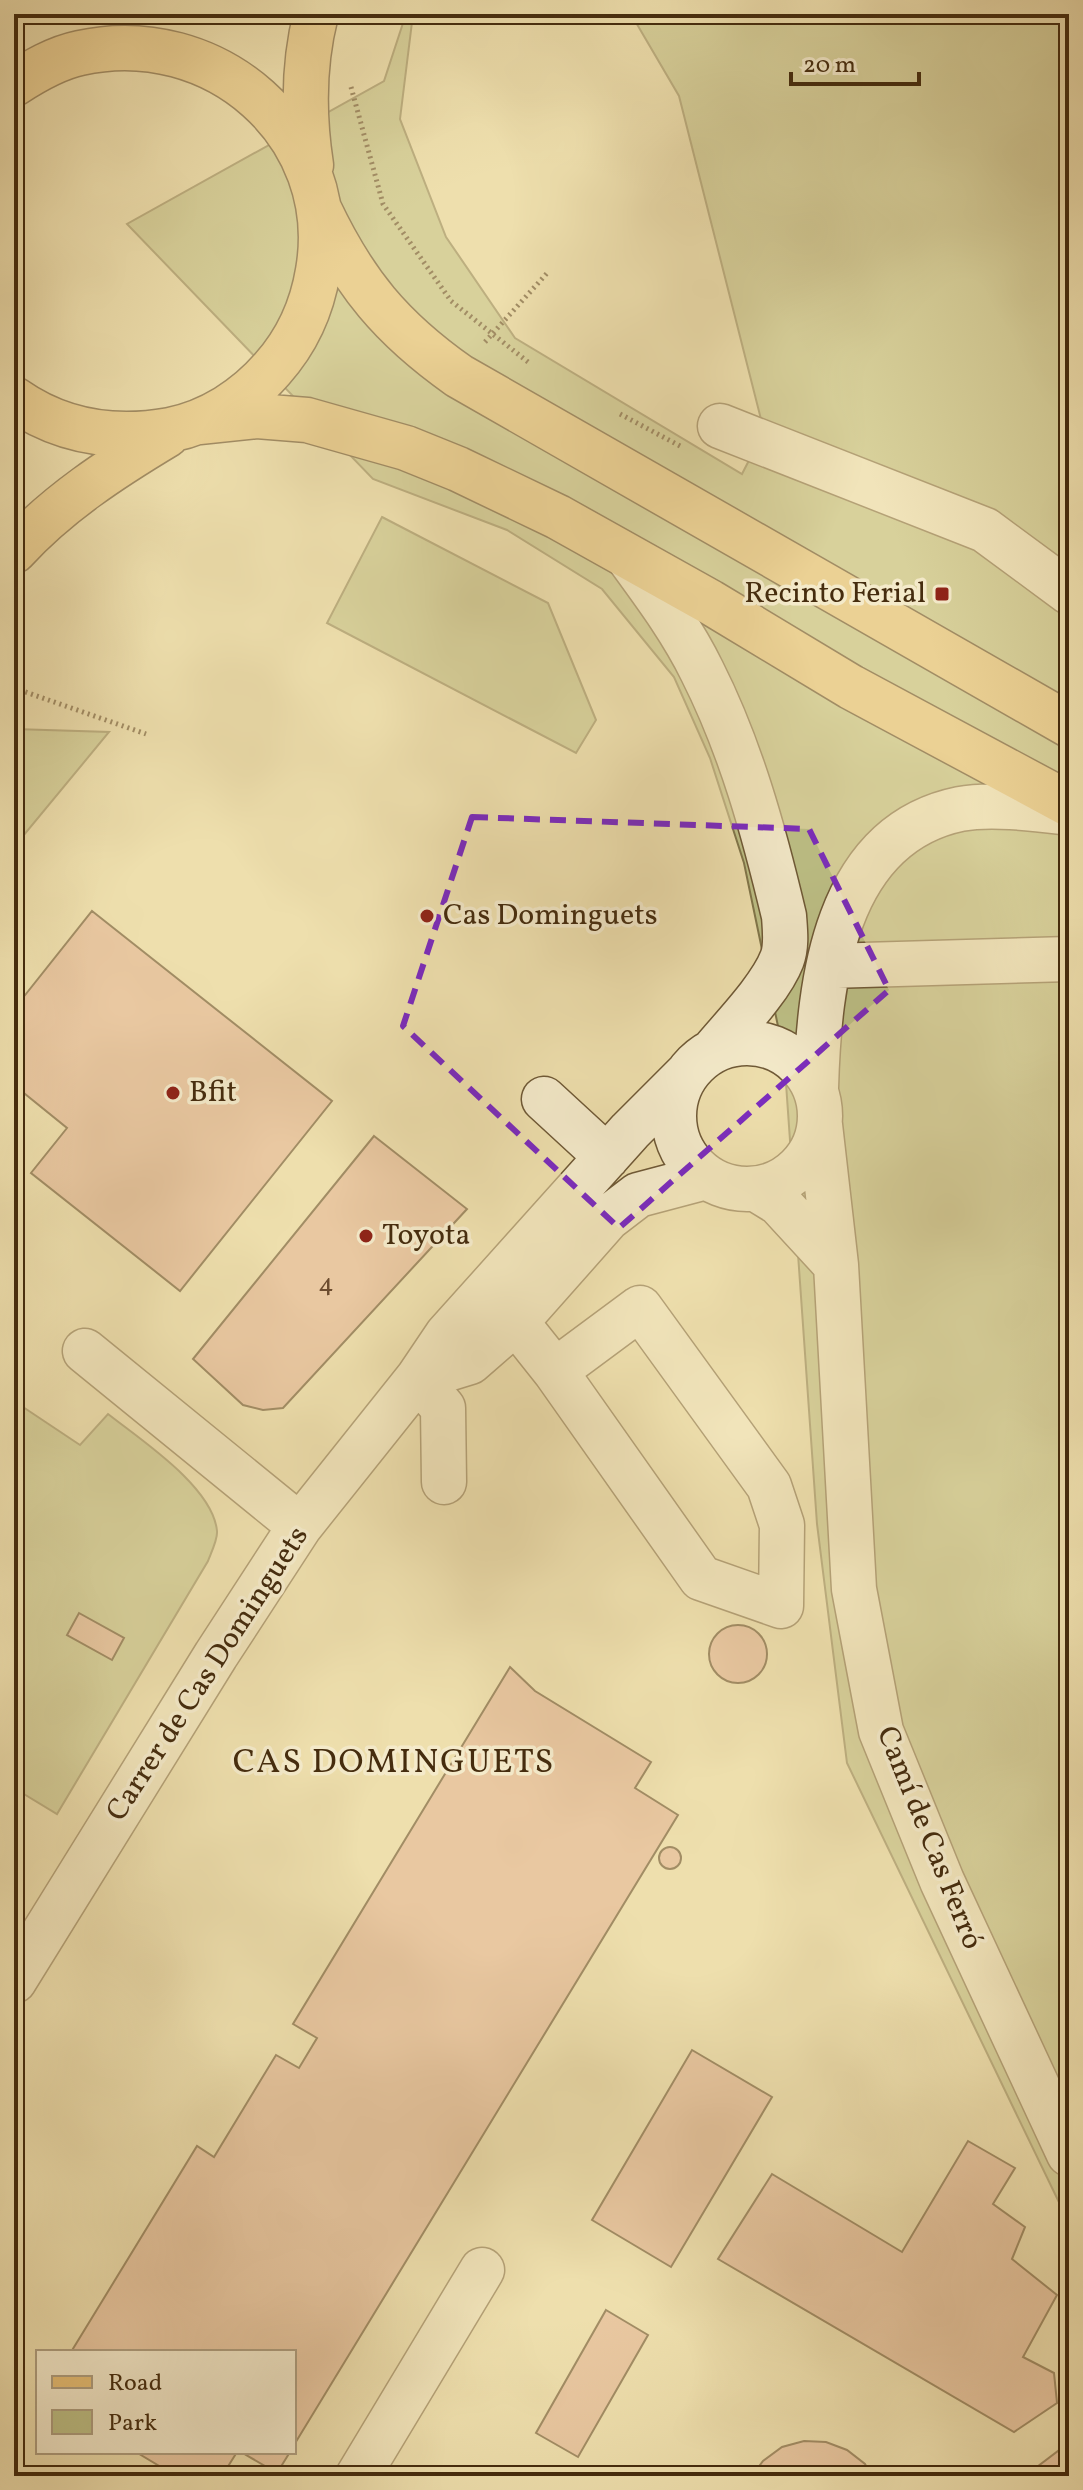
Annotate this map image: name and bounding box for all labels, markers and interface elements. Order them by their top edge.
scale bar [791,36,919,86]
text: 20 m [803,49,856,83]
place label: Recinto Ferial [744,573,926,615]
marker: Recinto Ferial [933,585,951,603]
place label: Cas Dominguets [443,895,658,937]
marker: Cas Dominguets [418,907,436,925]
place label: Bfit [189,1072,237,1114]
marker: Bfit [164,1084,182,1102]
place label: Toyota [382,1215,470,1257]
marker: Toyota [357,1227,375,1245]
house number: 4 [318,1266,334,1302]
street label: Carrer de Cas Dominguets [97,1518,319,1830]
street label: Camí de Cas Ferró [865,1720,993,1956]
district label: CAS DOMINGUETS [233,1740,555,1787]
legend [36,2350,296,2454]
text: Road [108,2367,162,2401]
text: Park [108,2407,157,2441]

